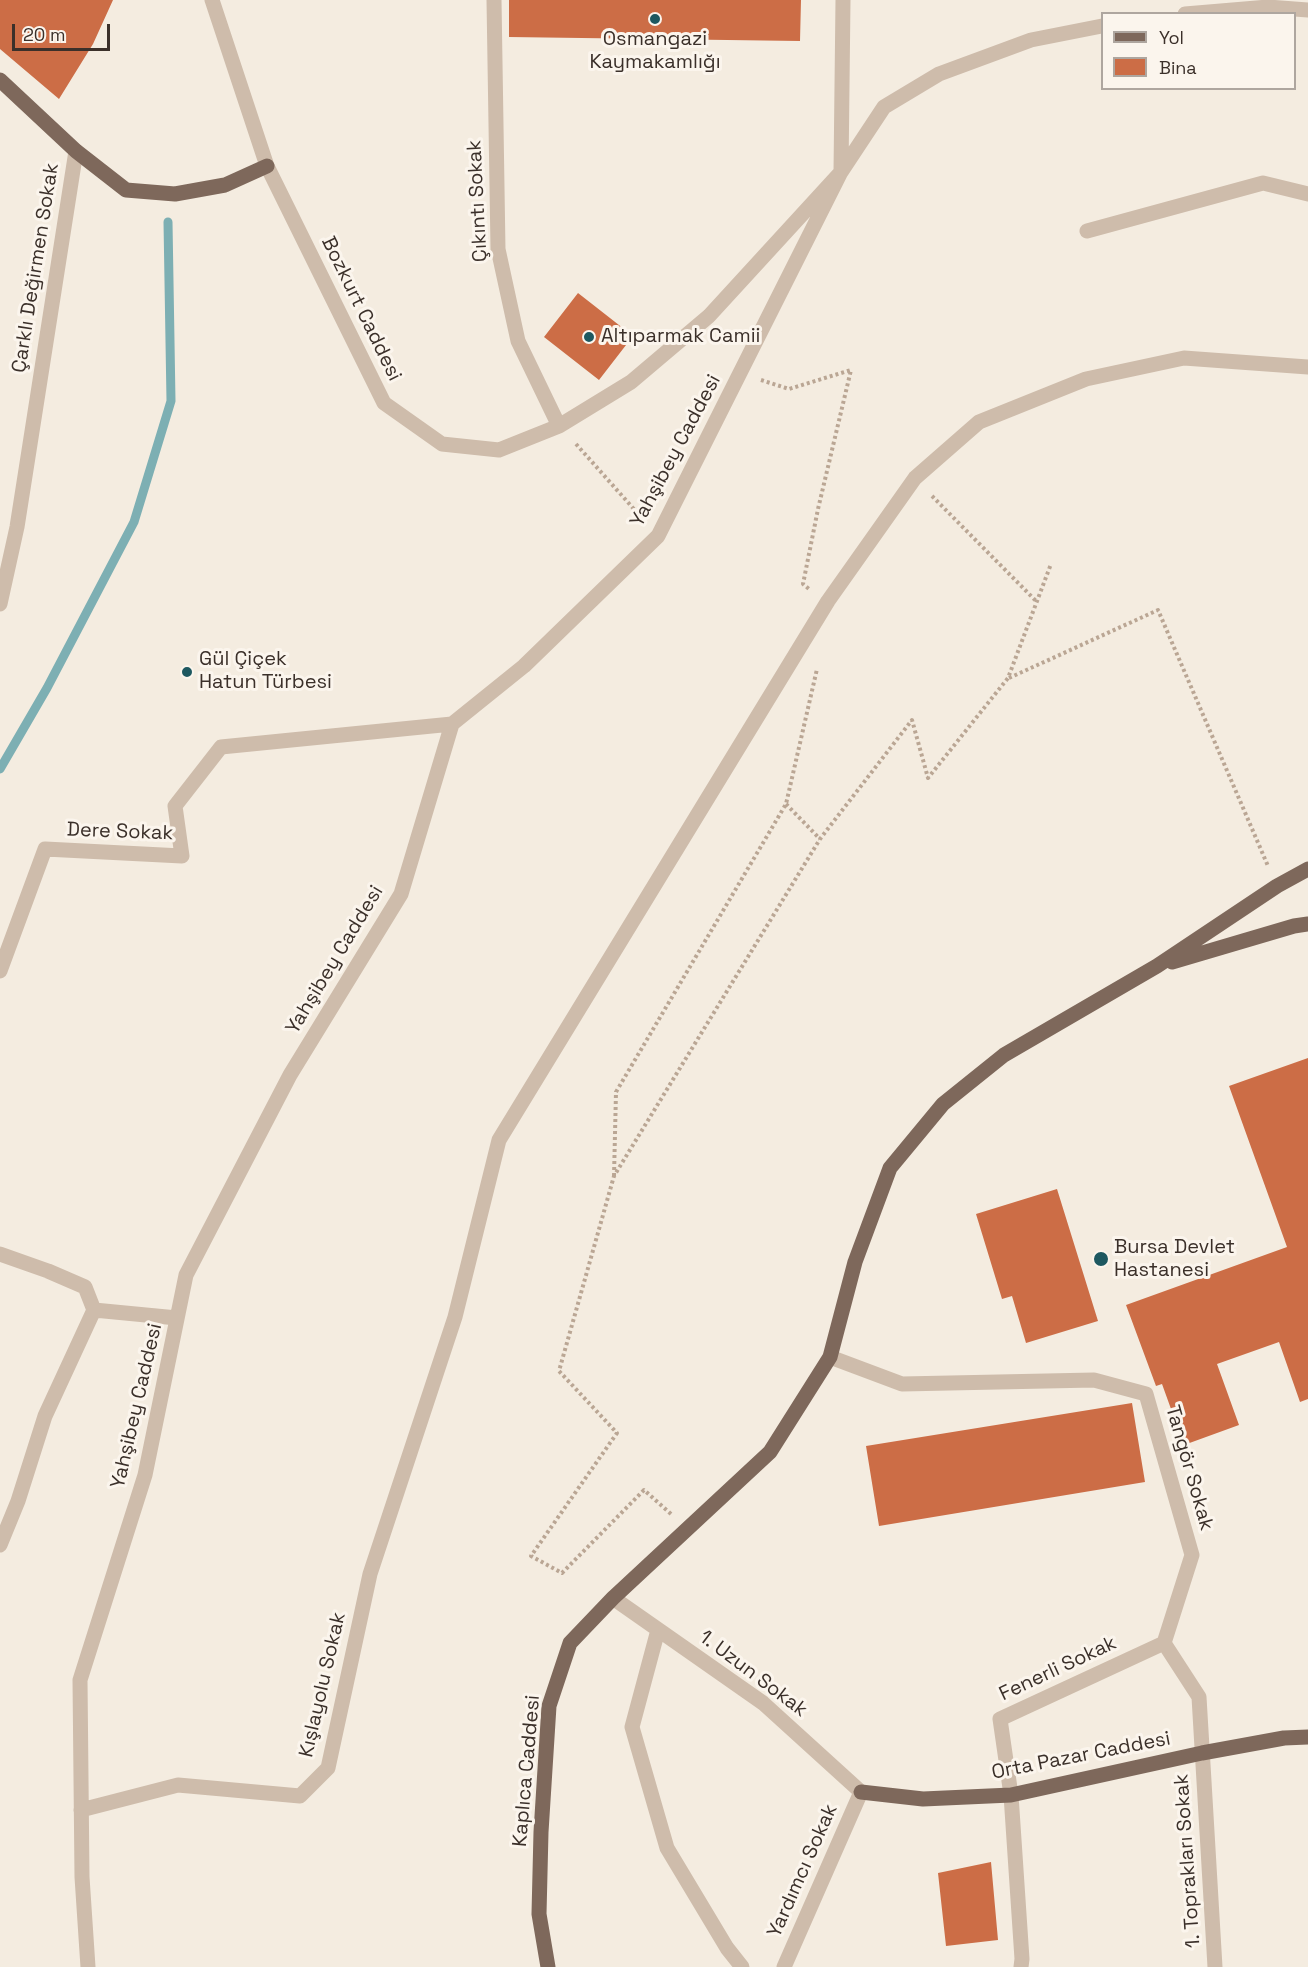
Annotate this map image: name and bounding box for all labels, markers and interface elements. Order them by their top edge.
scale bar [15,12,112,50]
marker: Osmangazi Kaymakamlığı [648,12,662,26]
legend [1101,12,1296,90]
text: 20 m [23,23,66,46]
text: Yol [1159,26,1184,49]
place label: Osmangazi Kaymakamlığı [589,28,721,75]
text: Bina [1159,56,1197,79]
street label: Çıkıntı Sokak [463,139,493,263]
street label: Çarklı Değirmen Sokak [8,162,64,374]
street label: Bozkurt Caddesi [316,233,406,385]
place label: Altıparmak Camii [601,325,760,349]
marker: Altıparmak Camii [582,330,596,344]
street label: Yahşibey Caddesi [626,371,726,531]
place label: Gül Çiçek Hatun Türbesi [199,648,332,695]
marker: Gül Çiçek Hatun Türbesi [180,665,194,679]
street label: Dere Sokak [66,818,174,846]
street label: Yahşibey Caddesi [281,881,389,1039]
place label: Bursa Devlet Hastanesi [1114,1236,1235,1283]
marker: Bursa Devlet Hastanesi [1092,1250,1110,1268]
street label: Yahşibey Caddesi [106,1321,168,1491]
street label: Tangör Sokak [1160,1403,1218,1533]
street label: Kışlayolu Sokak [295,1610,351,1760]
street label: 1. Uzun Sokak [694,1625,812,1723]
street label: Fenerli Sokak [996,1631,1120,1707]
street label: Kaplıca Caddesi [508,1694,546,1848]
street label: Orta Pazar Caddesi [990,1727,1172,1785]
street label: 1. Toprakları Sokak [1170,1773,1206,1949]
street label: Yardımcı Sokak [763,1801,843,1941]

